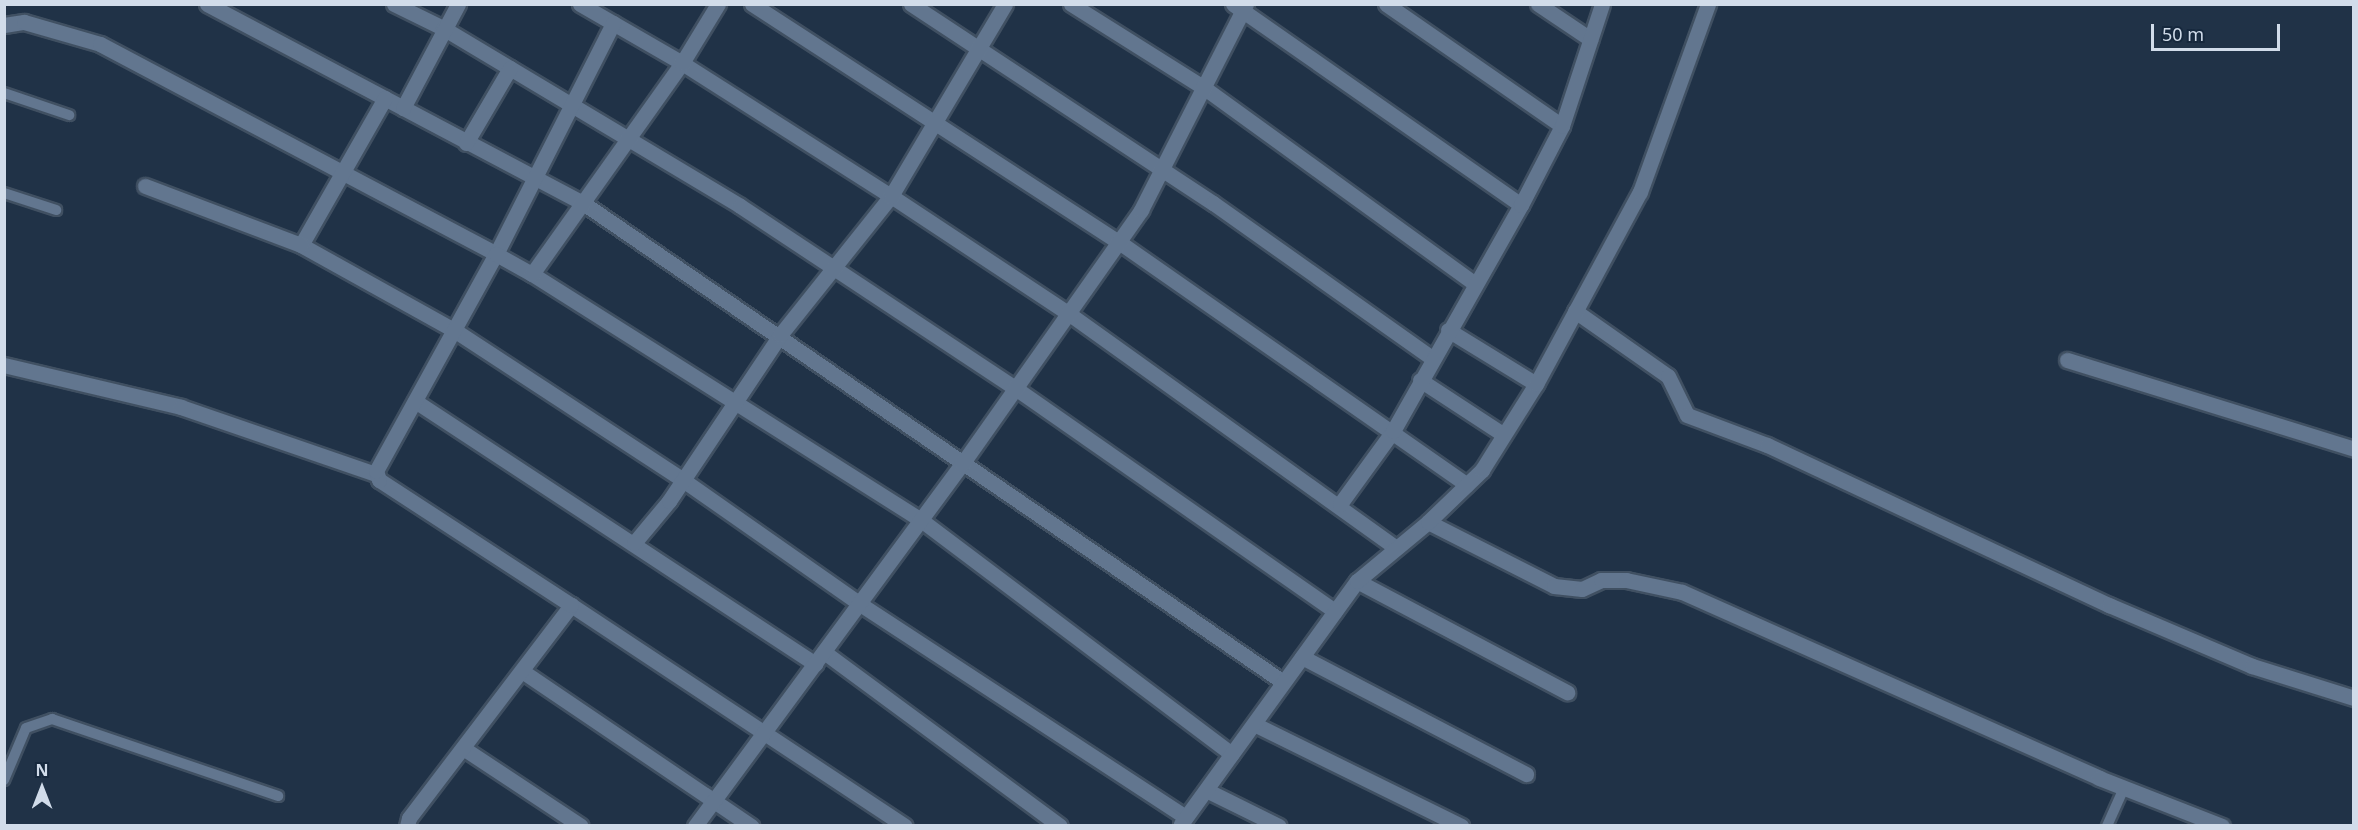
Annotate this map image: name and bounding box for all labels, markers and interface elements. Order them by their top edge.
scale bar [2154,12,2283,50]
text: 50 m [2162,22,2204,46]
north arrow [12,758,72,818]
text: N [35,759,49,781]

